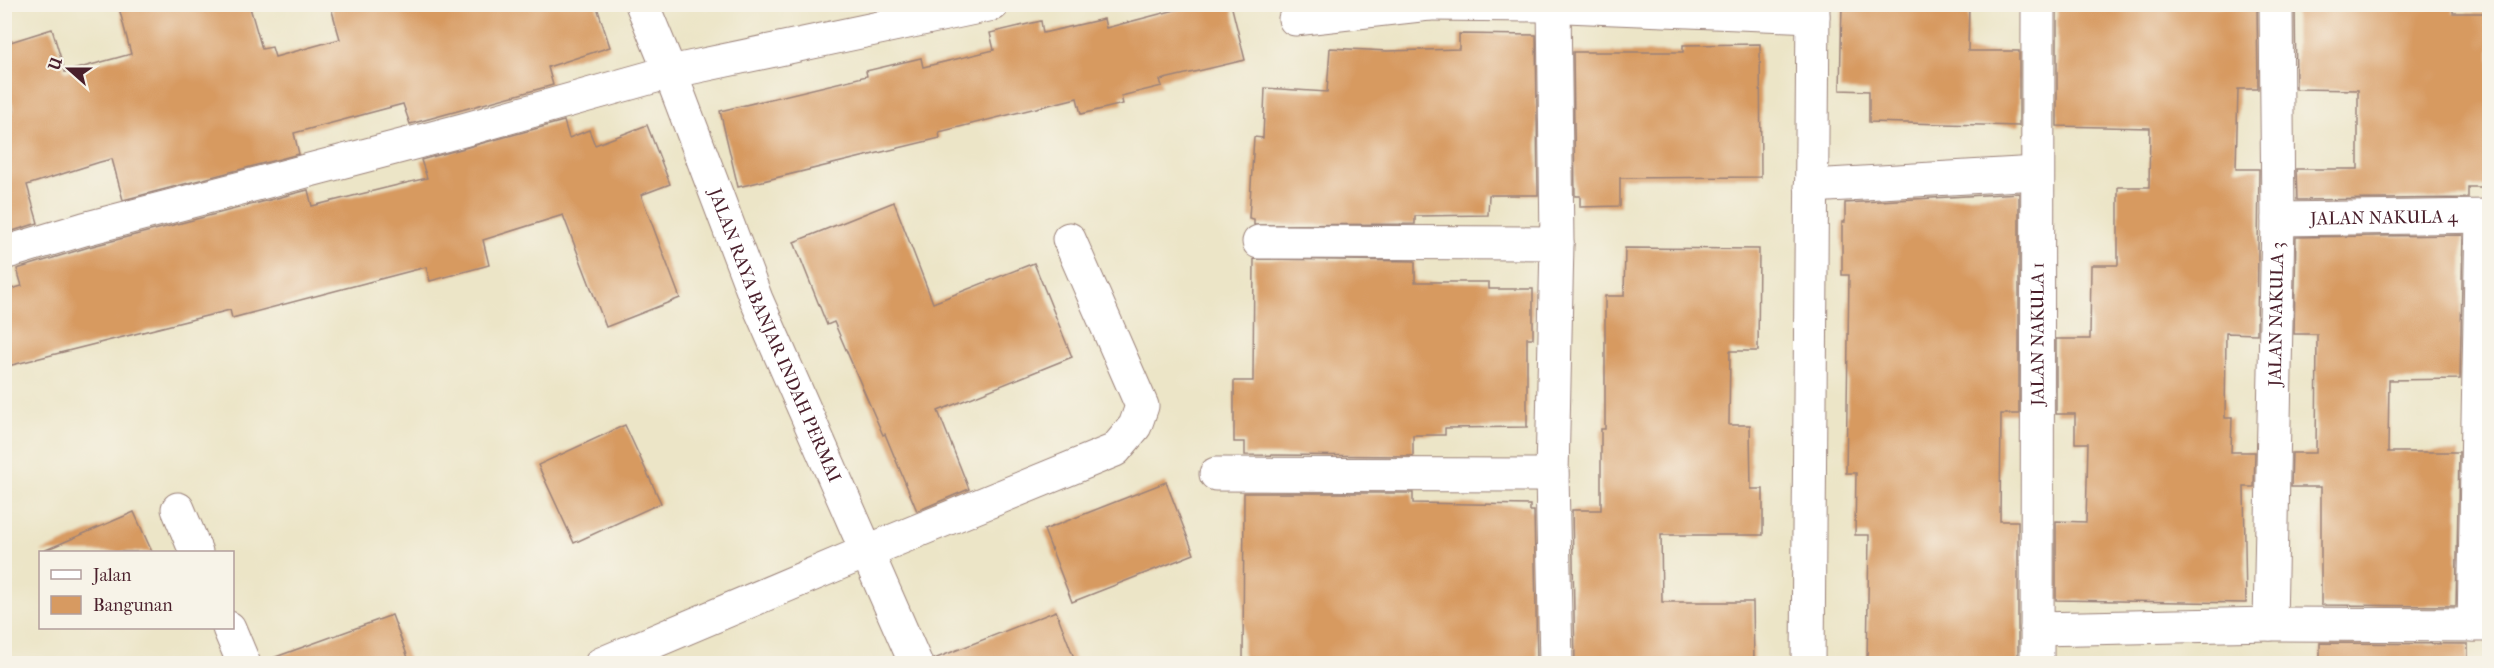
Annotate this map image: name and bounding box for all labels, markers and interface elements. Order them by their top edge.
north arrow [39,39,99,99]
text: U [44,54,67,74]
street label: JALAN RAYA BANJAR INDAH PERMAI [704,184,845,485]
street label: JALAN NAKULA 4 [2308,206,2458,229]
street label: JALAN NAKULA 3 [2264,242,2288,388]
street label: JALAN NAKULA 1 [2027,262,2048,408]
legend [39,551,234,629]
text: Jalan [91,565,132,586]
text: Bangunan [93,595,173,616]

